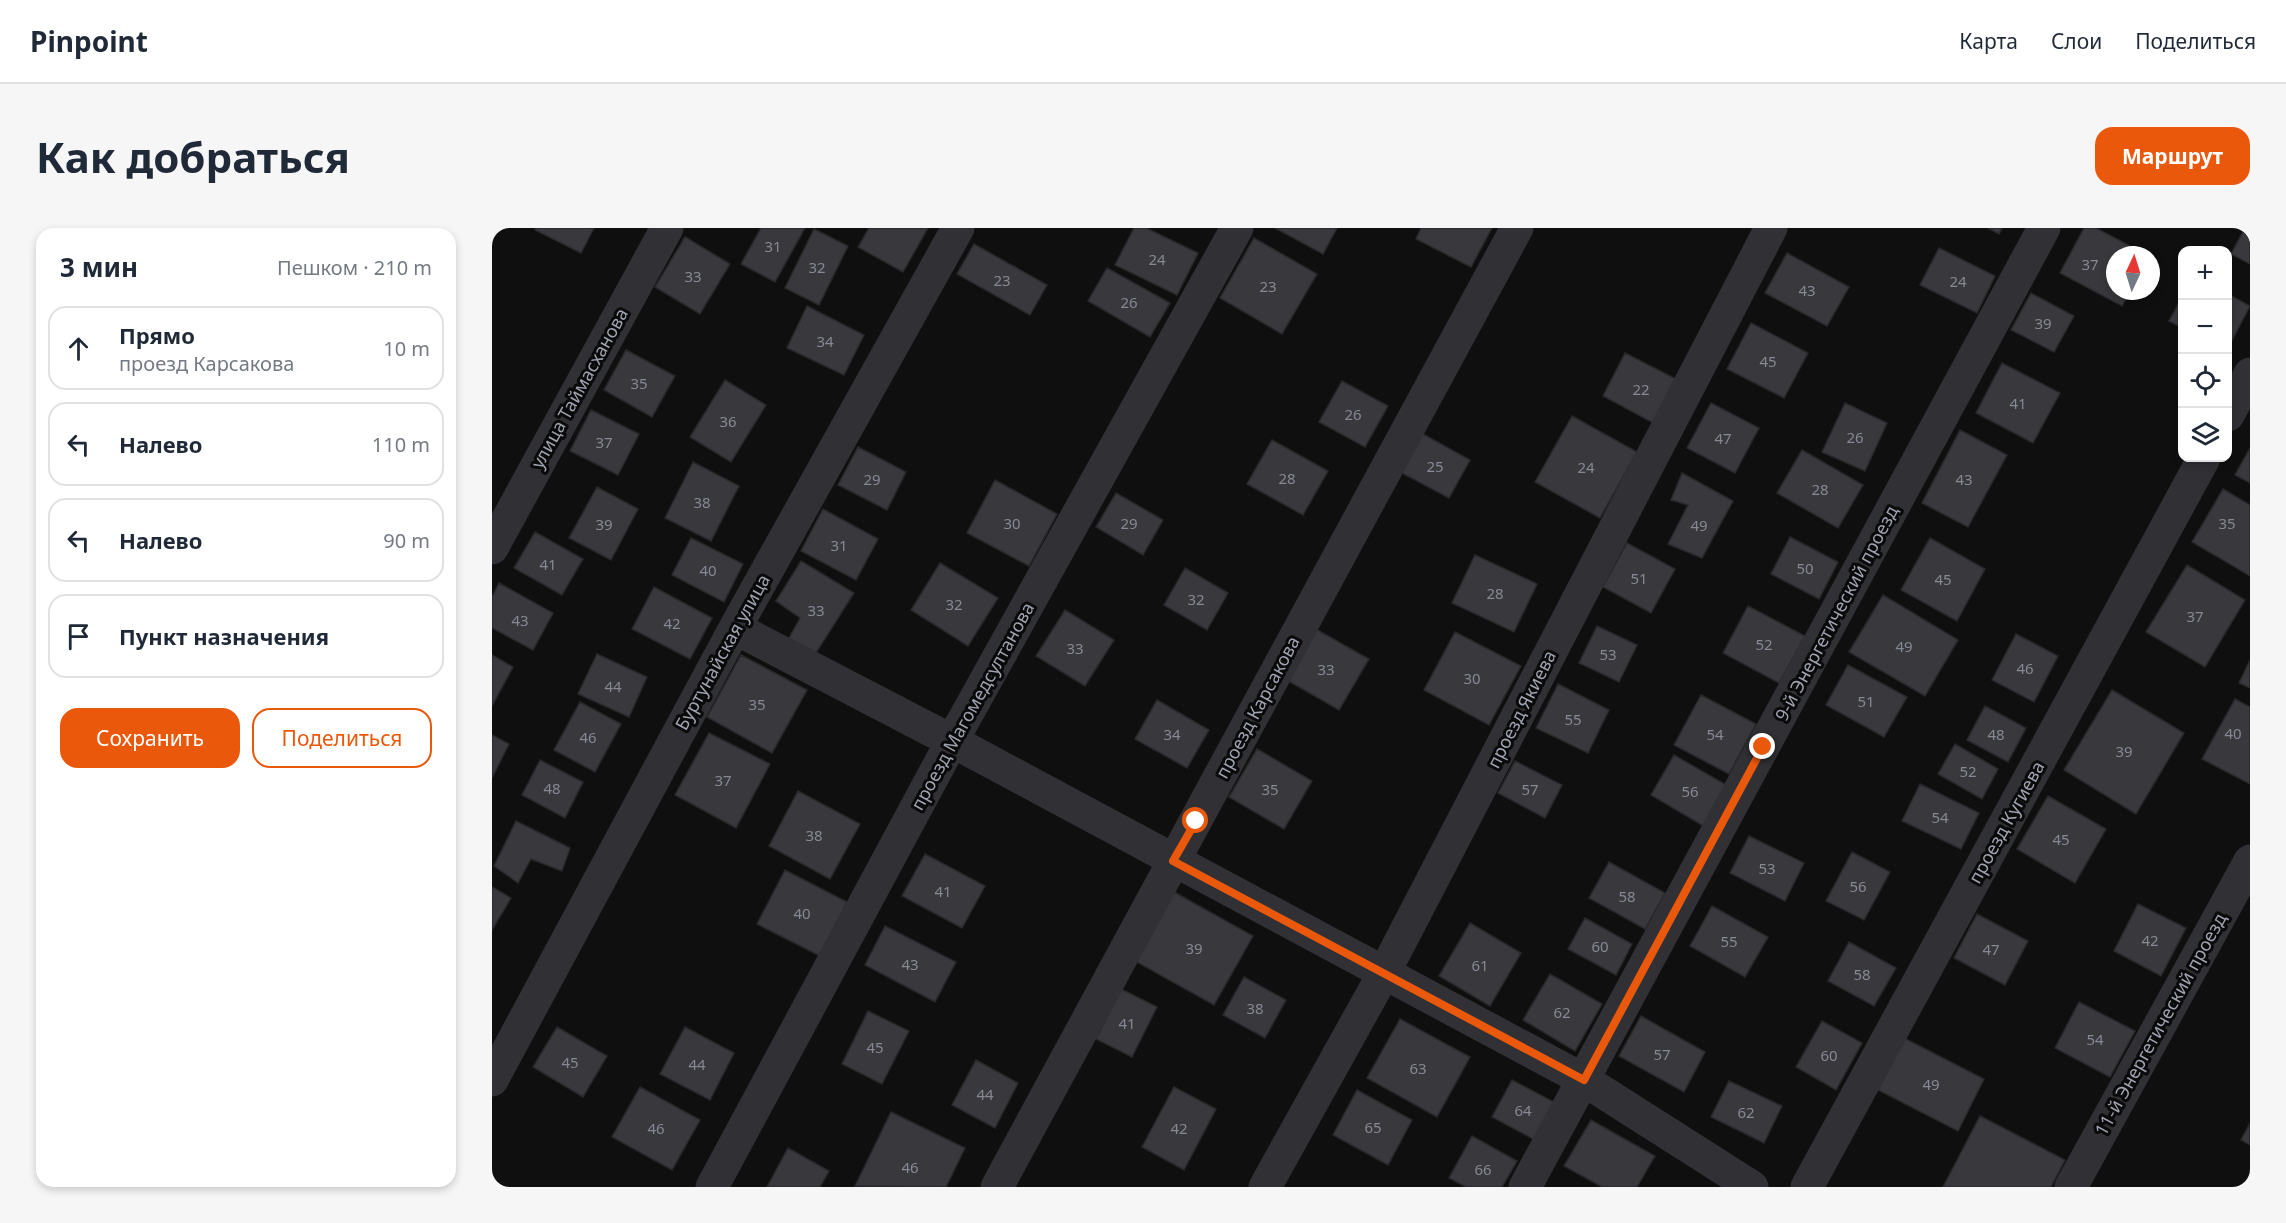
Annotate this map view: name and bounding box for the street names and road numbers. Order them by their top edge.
street label: улица Таймасханова [525,304,633,472]
street label: 9-й Энергетический проезд [1769,501,1903,725]
street label: Буртунайская улица [669,570,775,734]
street label: проезд Магомедсултанова [905,598,1039,814]
street label: проезд Карсакова [1209,632,1305,782]
street label: проезд Якиева [1481,646,1561,772]
street label: проезд Кугиева [1962,757,2050,887]
street label: 11-й Энергетический проезд [2089,908,2231,1140]

